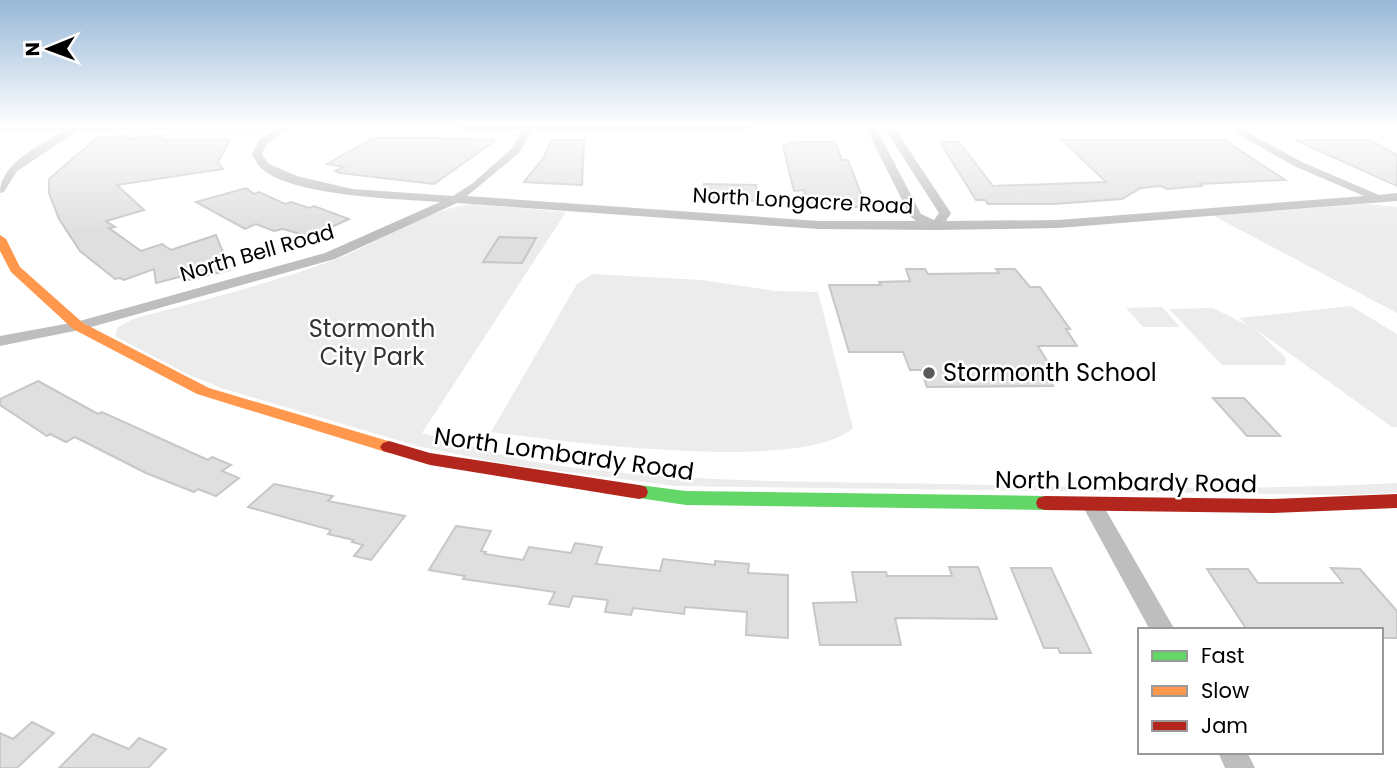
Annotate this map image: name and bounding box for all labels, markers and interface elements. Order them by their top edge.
north arrow [14,14,84,84]
text: N [19,42,46,57]
street label: North Longacre Road [692,180,914,221]
street label: North Bell Road [176,217,337,288]
park label: Stormonth City Park [309,312,435,373]
place label: Stormonth School [943,356,1157,389]
marker: Stormonth School [921,365,937,381]
street label: North Lombardy Road [432,419,696,488]
street label: North Lombardy Road [995,463,1257,500]
legend [1138,628,1383,754]
text: Fast [1201,641,1244,670]
text: Slow [1201,676,1249,705]
text: Jam [1201,711,1248,740]

